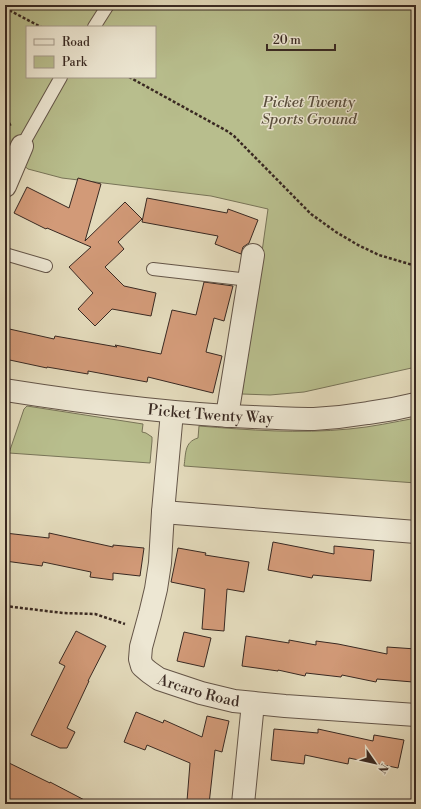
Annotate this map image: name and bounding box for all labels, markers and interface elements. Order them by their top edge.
legend [26,26,156,78]
scale bar [267,26,335,52]
text: 20 m [273,33,301,48]
text: Road [62,35,90,50]
text: Park [62,55,88,70]
park label: Picket Twenty Sports Ground [261,93,357,129]
street label: Picket Twenty Way [147,400,274,427]
street label: Arcaro Road [154,669,241,711]
north arrow [355,743,395,783]
text: N [374,761,391,776]

